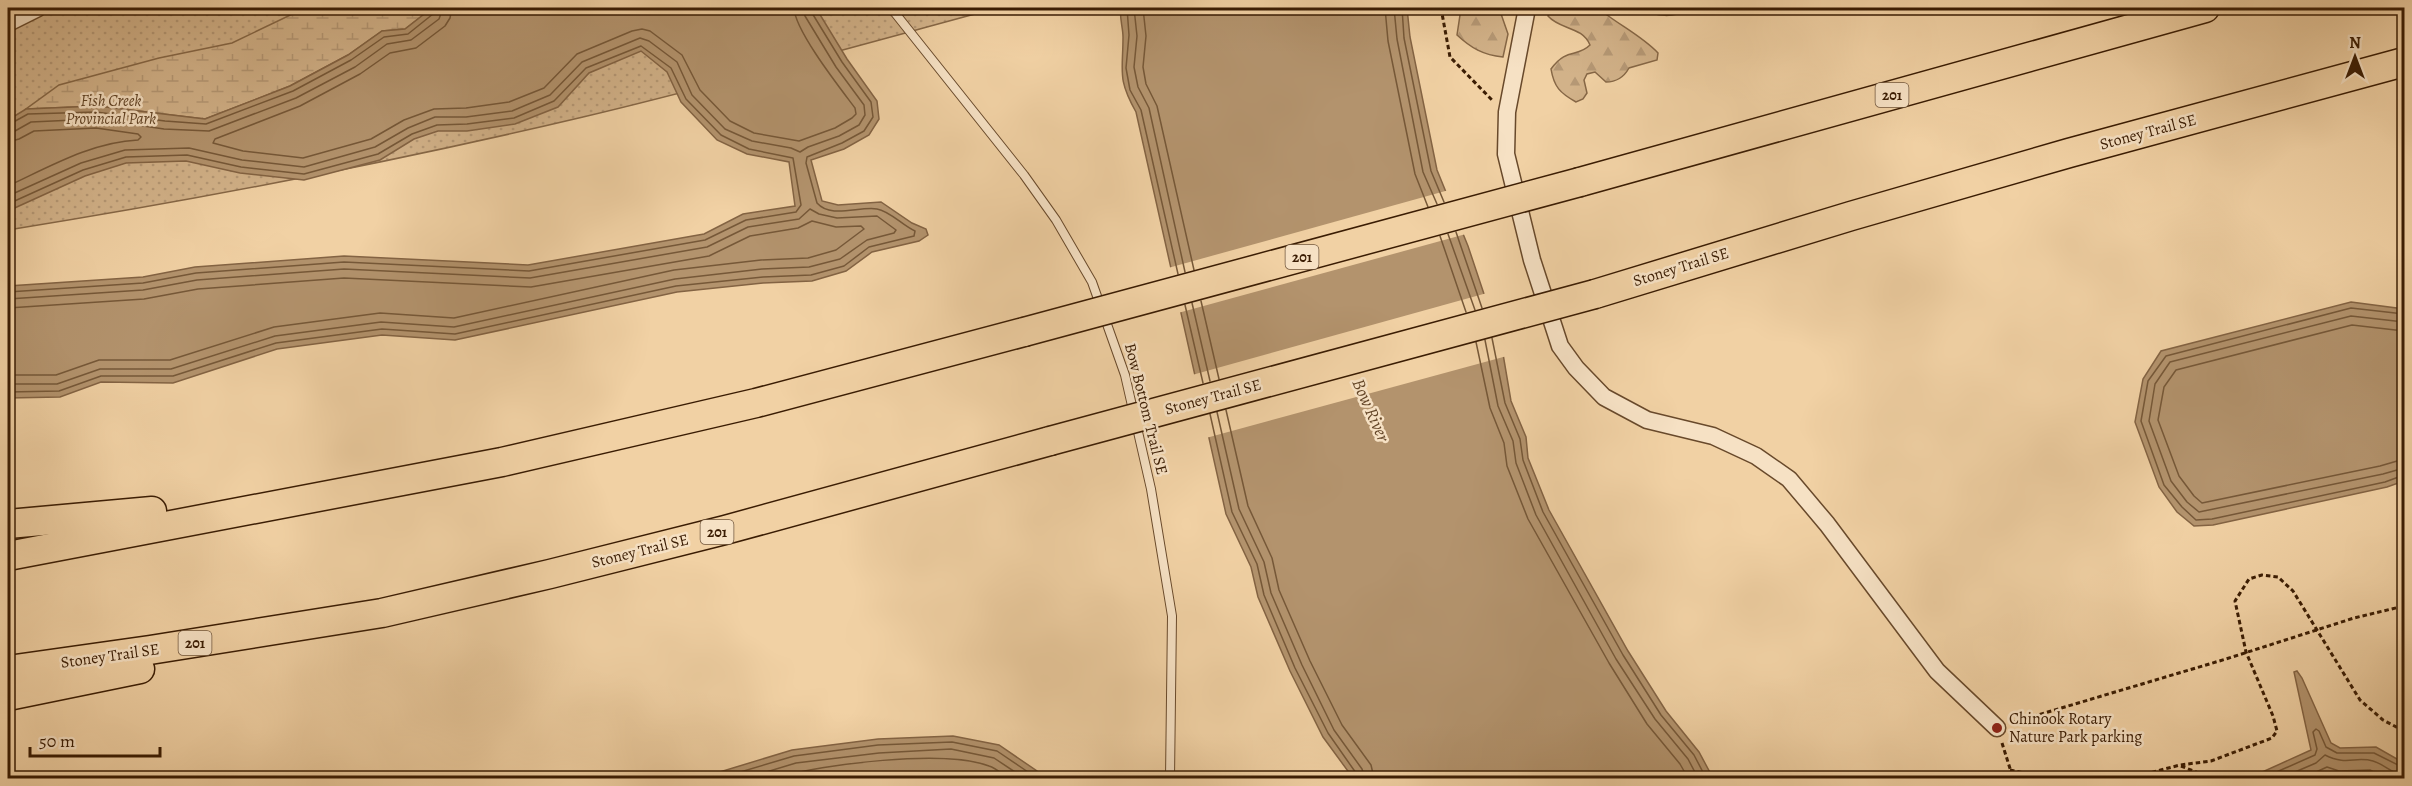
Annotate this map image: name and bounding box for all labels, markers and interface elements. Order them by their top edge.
north arrow [2325,27,2385,87]
text: N [2349,32,2361,54]
road number: 201 [1876,83,1908,107]
park label: Fish Creek Provincial Park [66,90,156,130]
street label: Stoney Trail SE [2097,109,2199,155]
street label: Stoney Trail SE [1630,242,1732,292]
road number: 201 [1286,245,1318,269]
street label: Bow Bottom Trail SE [1119,341,1173,477]
street label: Stoney Trail SE [1162,374,1264,420]
water label: Bow River [1346,375,1396,446]
road number: 201 [700,520,734,544]
street label: Stoney Trail SE [589,528,691,574]
road number: 201 [178,631,212,655]
street label: Stoney Trail SE [59,638,161,674]
place label: Chinook Rotary Nature Park parking [2009,708,2142,748]
scale bar [30,720,160,758]
marker: Chinook Rotary Nature Park parking [1990,721,2004,735]
text: 50 m [39,729,75,753]

